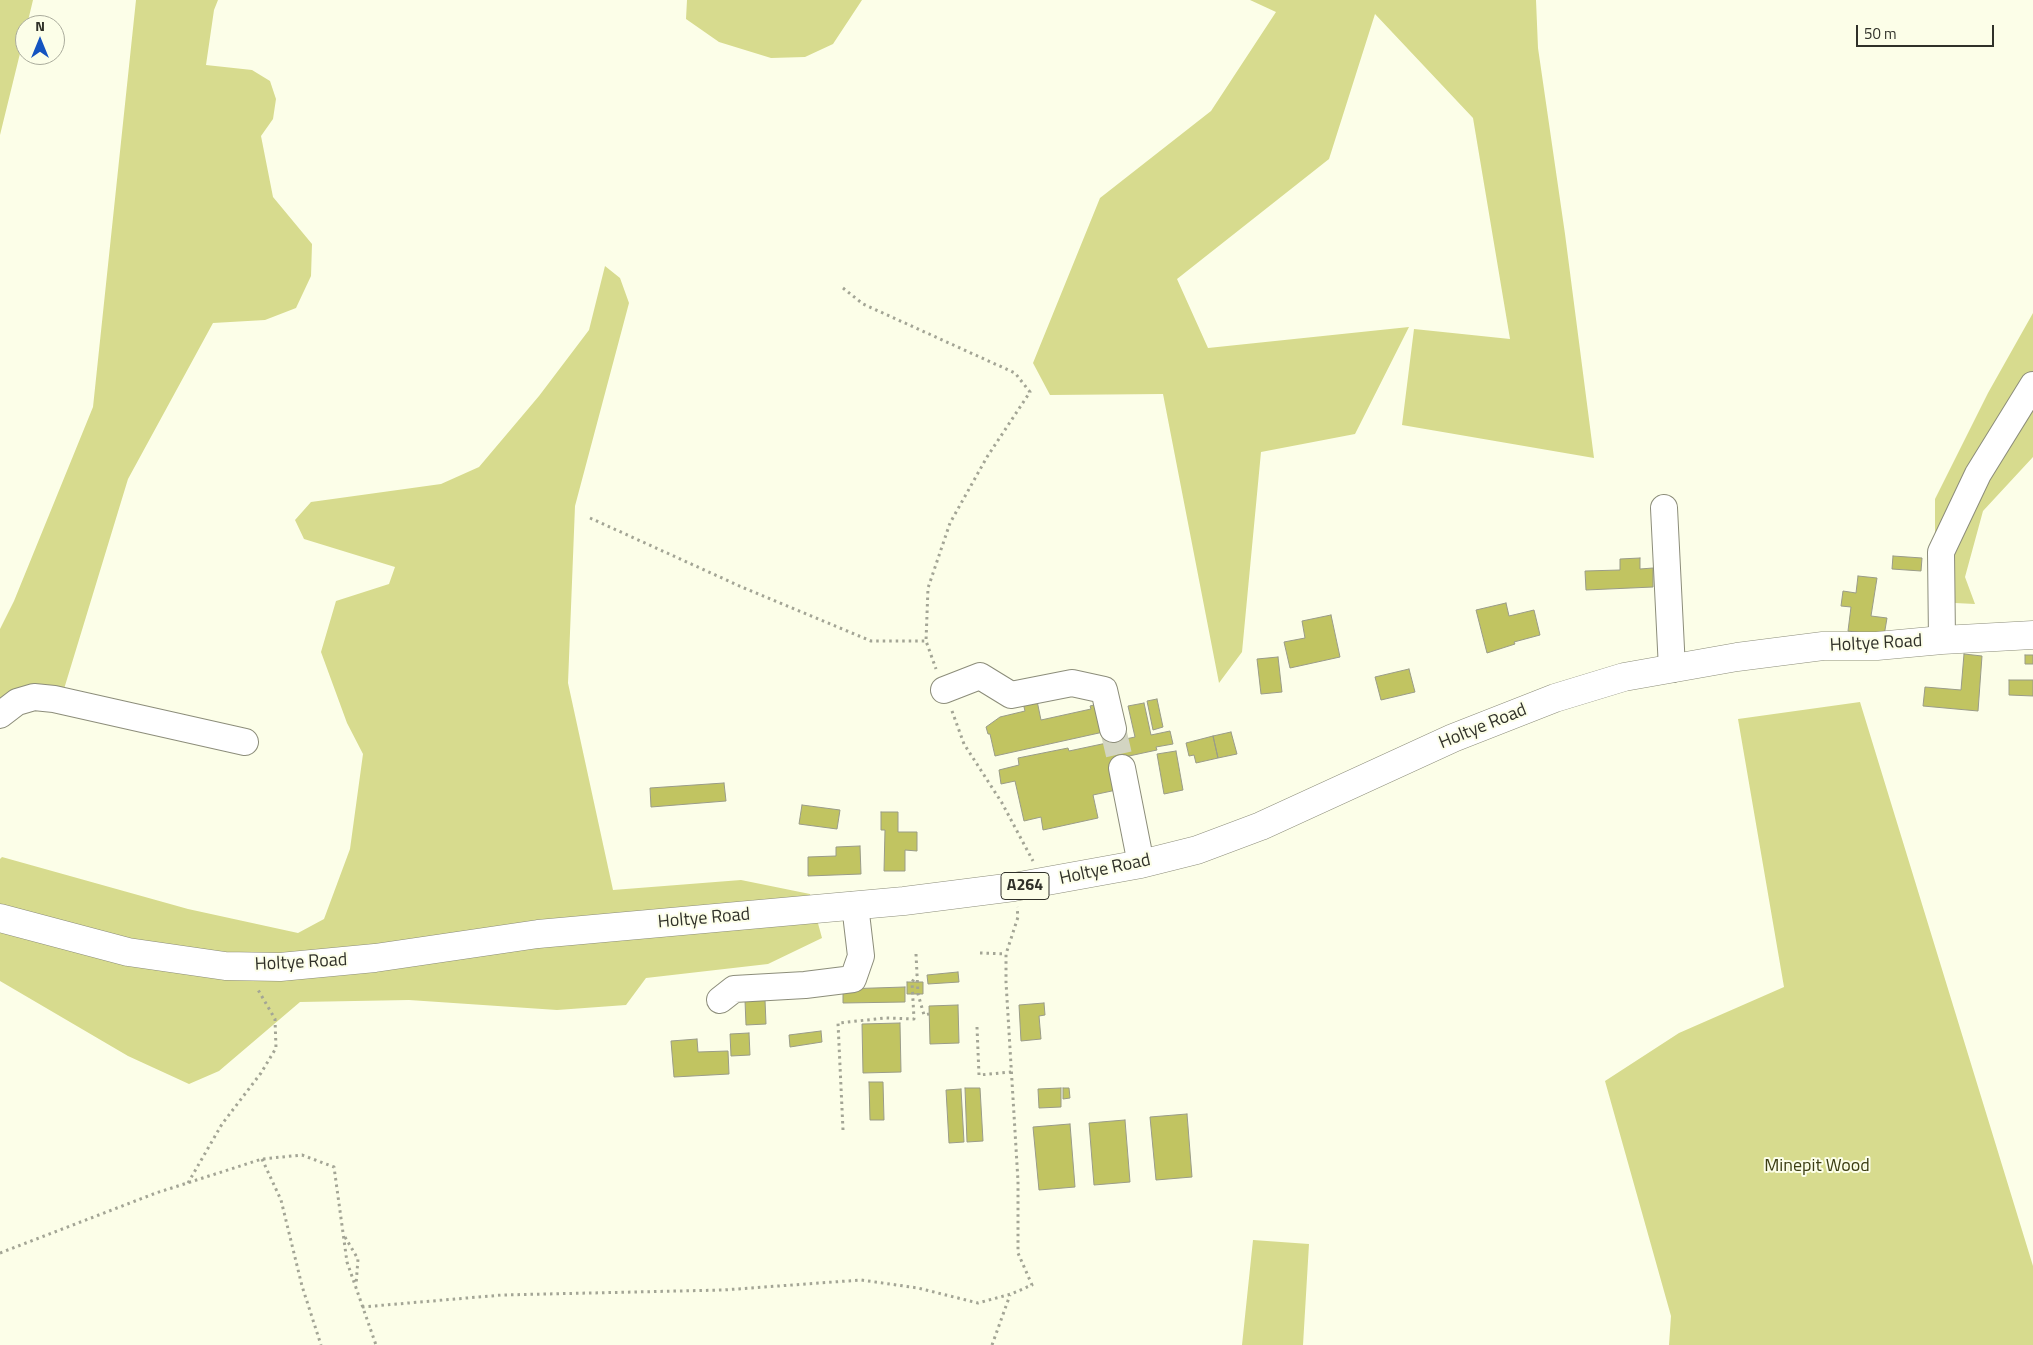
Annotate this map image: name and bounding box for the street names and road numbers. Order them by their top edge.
street label: Holtye Road [1829,631,1923,657]
street label: Holtye Road [1436,700,1530,754]
street label: Holtye Road [1057,850,1153,890]
road number: A264 [1001,872,1049,899]
street label: Holtye Road [657,904,751,934]
street label: Holtye Road [254,950,348,976]

